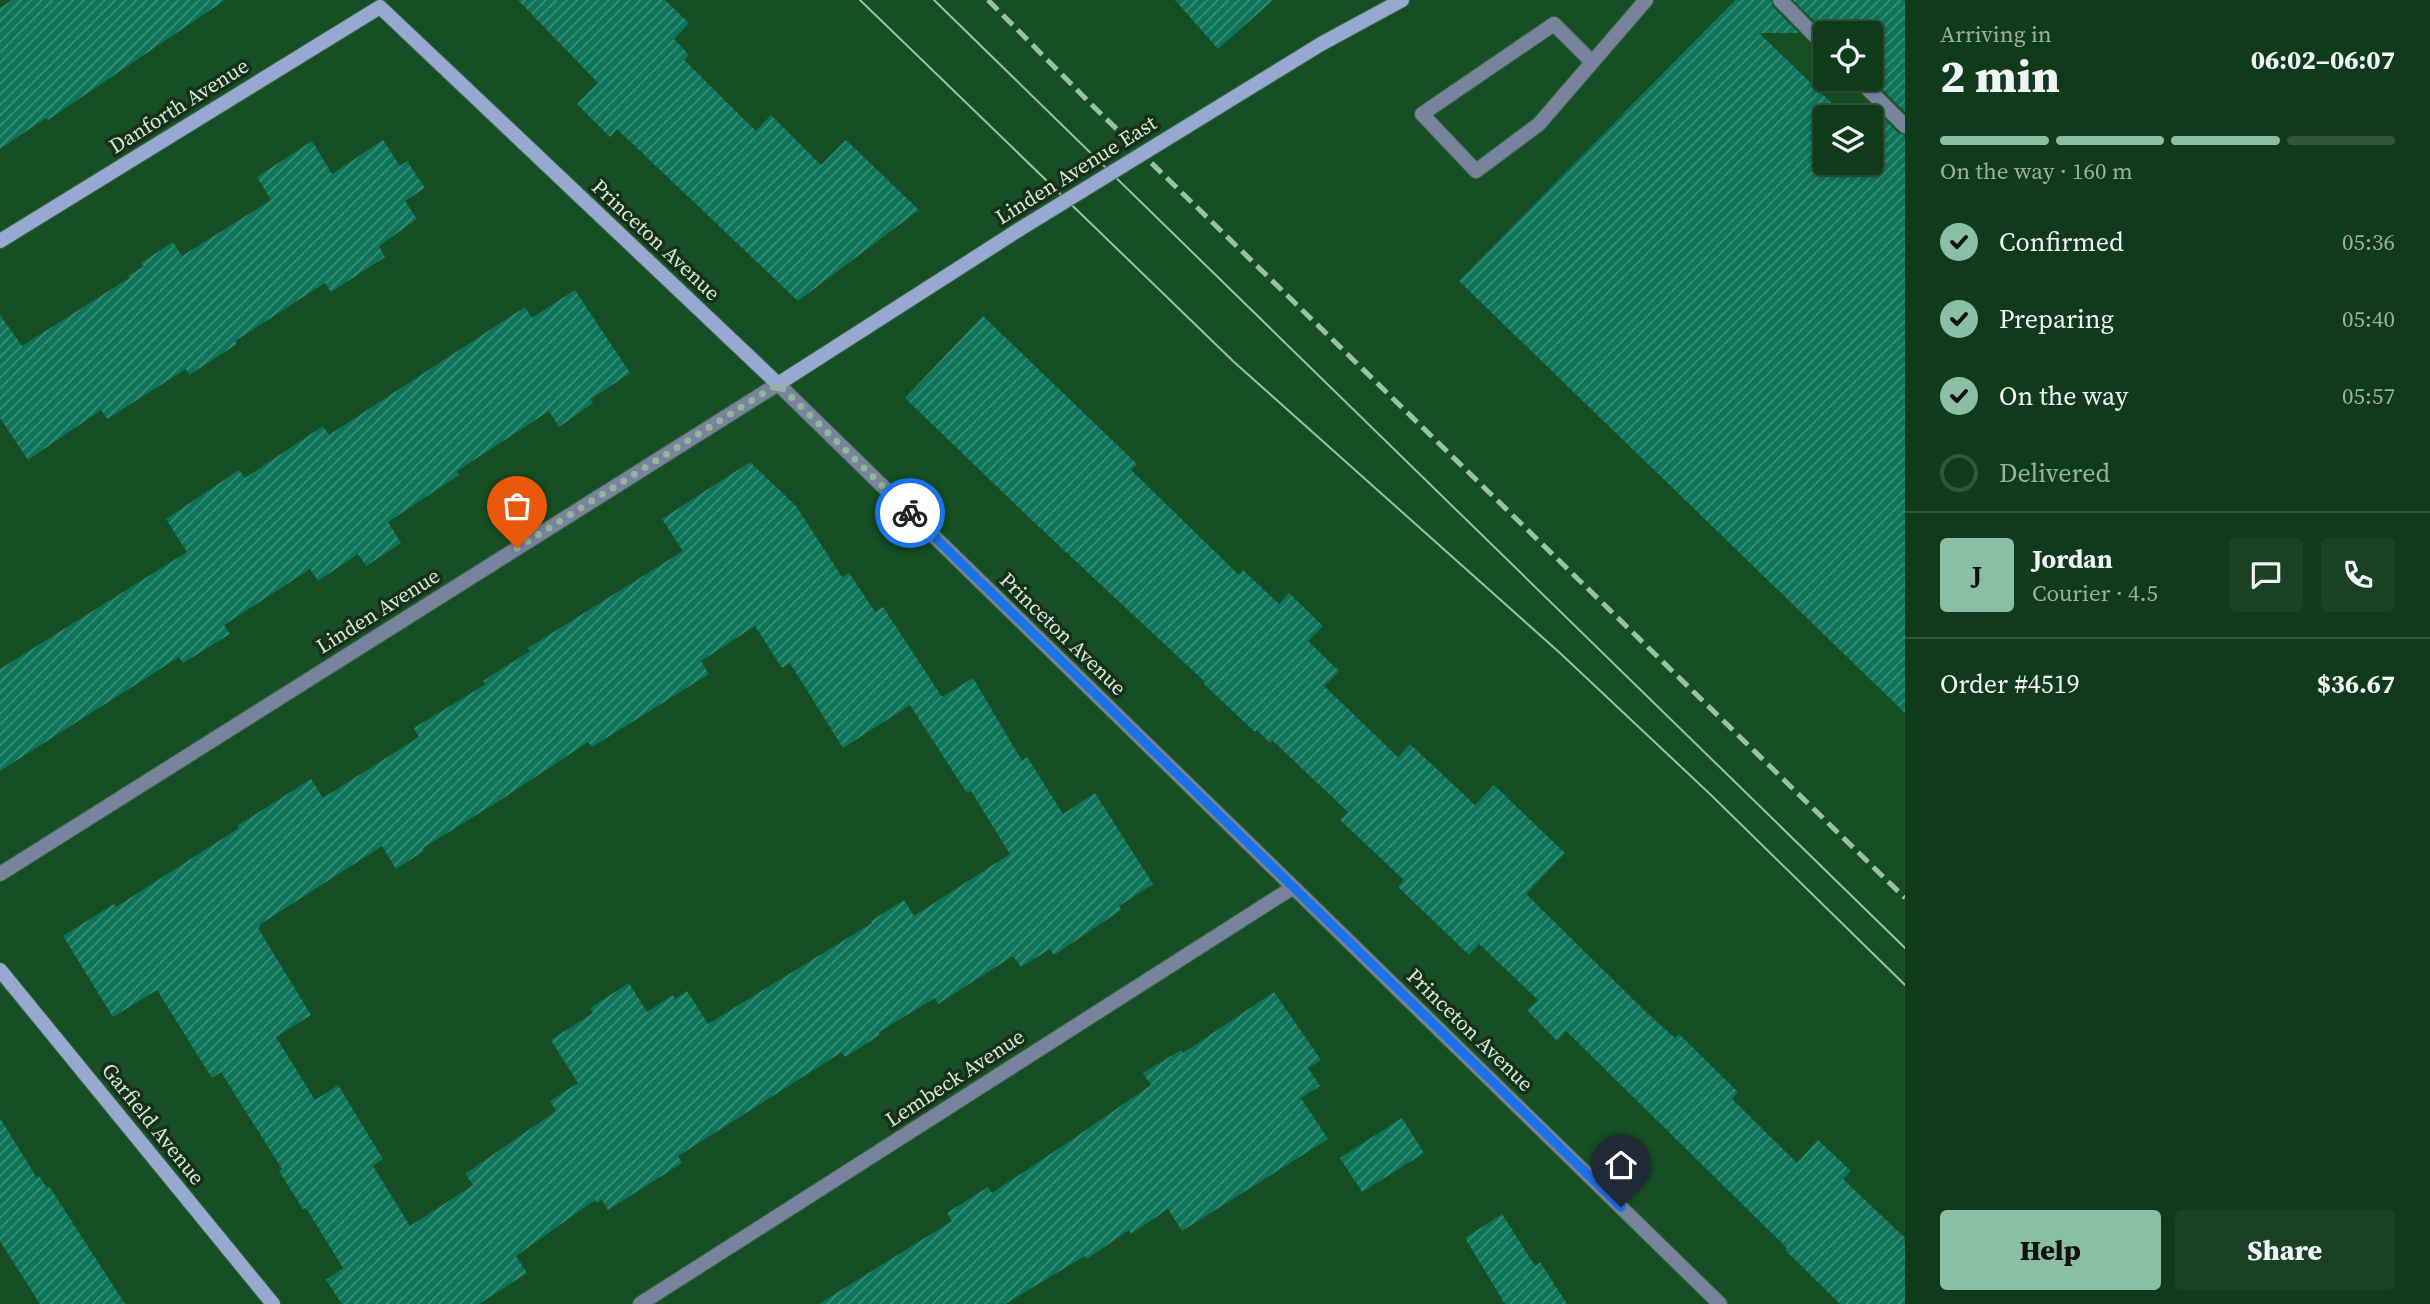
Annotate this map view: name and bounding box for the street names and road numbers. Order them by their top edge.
street label: Danforth Avenue [103,51,254,160]
street label: Linden Avenue East [990,108,1162,231]
street label: Princeton Avenue [586,172,727,307]
street label: Linden Avenue [310,561,445,660]
street label: Princeton Avenue [994,566,1133,702]
street label: Princeton Avenue [1401,962,1540,1098]
street label: Lembeck Avenue [880,1022,1030,1133]
street label: Garfield Avenue [95,1057,212,1191]

